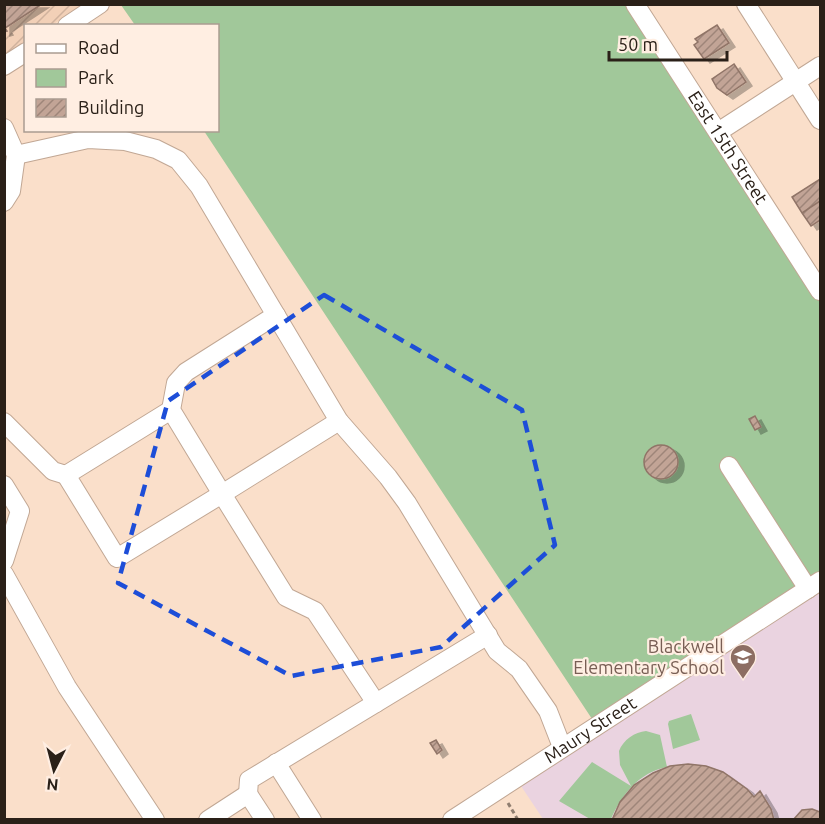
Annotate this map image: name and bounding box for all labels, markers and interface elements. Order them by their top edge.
legend [24,24,219,132]
scale bar [609,24,728,62]
text: 50 m [618,34,658,54]
text: Road [78,37,120,57]
text: Park [78,67,114,87]
street label: East 15th Street [685,87,772,207]
text: Building [78,97,144,117]
place label: Blackwell Elementary School [573,636,724,677]
school or university icon: Blackwell Elementary School [728,642,758,680]
street label: Maury Street [540,692,640,766]
north arrow [24,740,84,800]
text: N [46,775,59,794]

